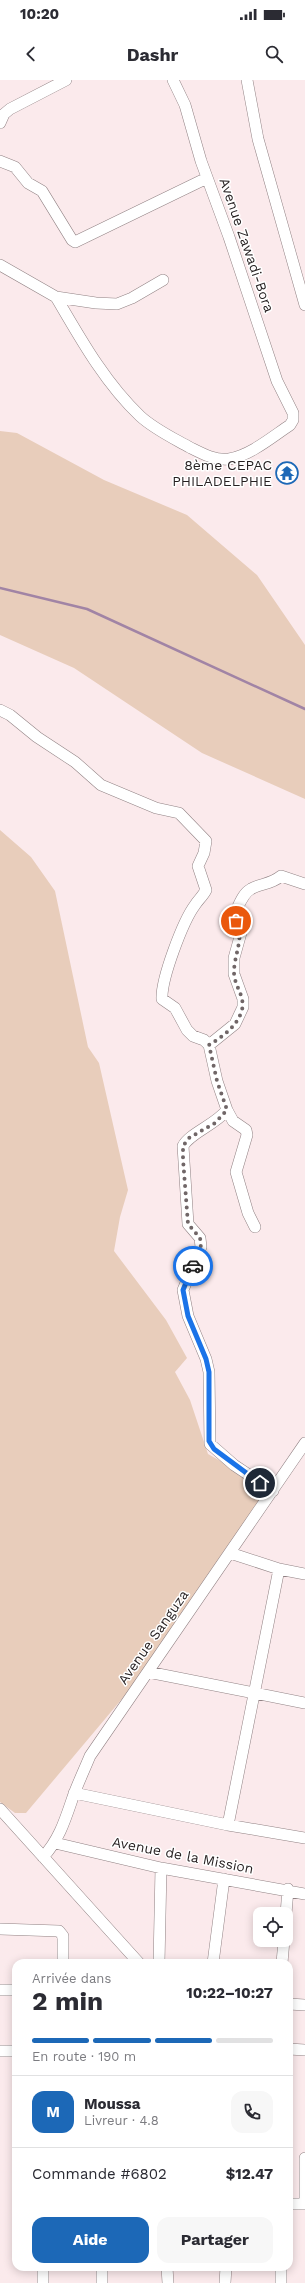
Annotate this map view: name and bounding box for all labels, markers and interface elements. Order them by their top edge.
text: 10:20 [20,5,59,23]
icon: back [20,43,42,65]
icon: search [263,43,285,65]
text: Dashr [127,44,178,65]
street label: Avenue Zawadi-Bora [216,176,278,314]
place label: 8ème CEPAC PHILADELPHIE [172,457,272,489]
temple icon: 8ème CEPAC PHILADELPHIE [274,460,300,486]
pin [219,904,253,938]
icon: bag [225,910,247,932]
courier [173,1246,213,1286]
icon: car [182,1255,204,1277]
pin [243,1466,277,1500]
icon: home [249,1472,271,1494]
street label: Avenue Sanguza [115,1587,191,1687]
street label: Avenue de la Mission [111,1833,255,1877]
map controls [253,1907,293,1947]
button: locate [253,1907,293,1947]
text: Arrivée dans [32,1971,111,1986]
text: 10:22–10:27 [186,1984,273,2002]
text: 2 min [32,1986,103,2016]
text: En route · 190 m [32,2049,136,2064]
button: phone [231,2091,273,2133]
text: Moussa [84,2095,141,2113]
text: M [46,2103,60,2121]
text: Livreur · 4.8 [84,2113,159,2128]
text: Commande #6802 [32,2165,167,2183]
text: $12.47 [226,2165,273,2183]
button: Aide [32,2217,149,2263]
button: Partager [157,2217,273,2263]

